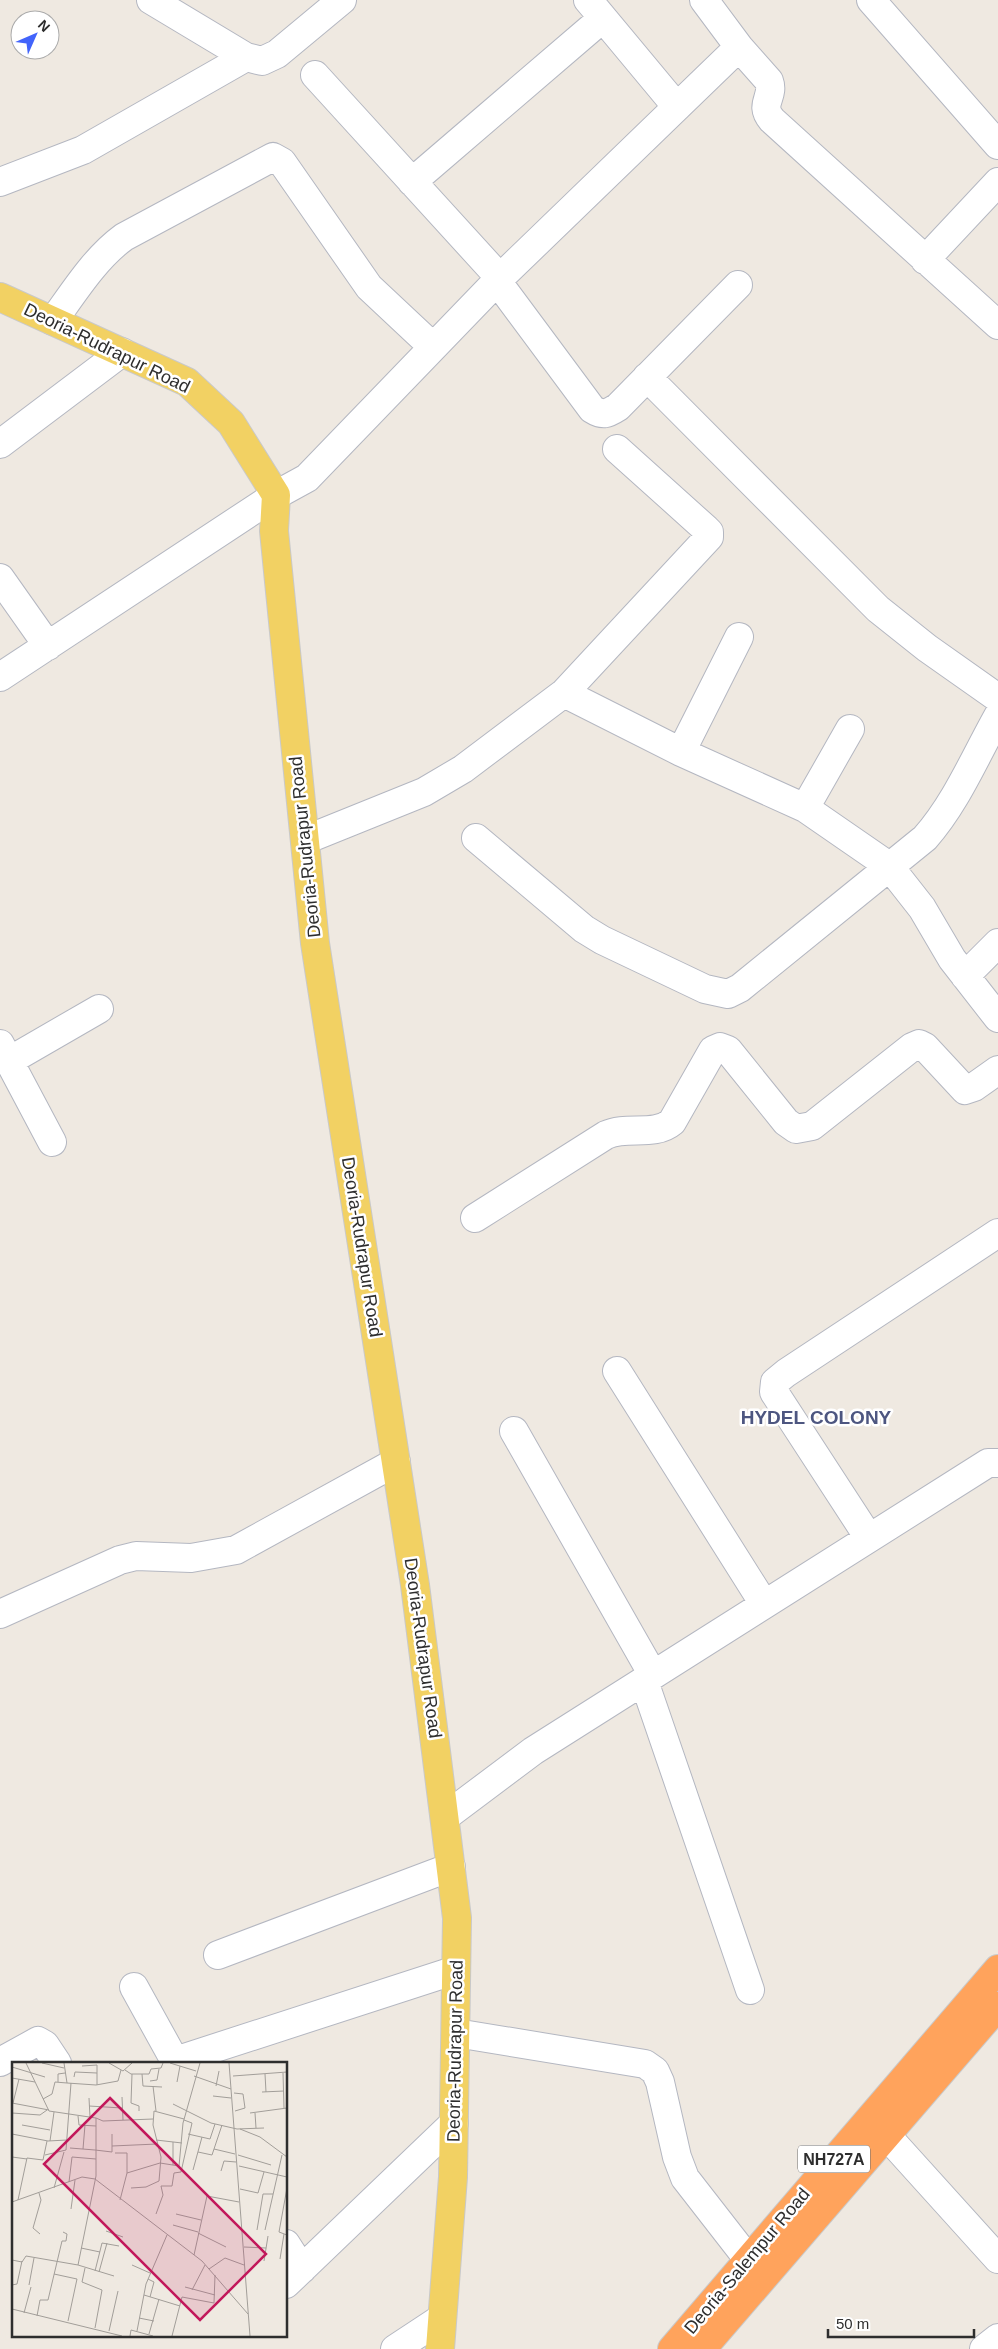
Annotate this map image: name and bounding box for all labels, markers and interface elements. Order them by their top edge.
north arrow [10,10,60,60]
text: N [35,17,53,35]
street label: Deoria-Rudrapur Road [21,299,193,397]
street label: Deoria-Rudrapur Road [286,755,324,939]
street label: Deoria-Rudrapur Road [338,1156,386,1338]
district label: HYDEL COLONY [741,1407,892,1428]
street label: Deoria-Rudrapur Road [400,1556,446,1740]
street label: Deoria-Rudrapur Road [443,1960,467,2142]
inset map [12,2062,288,2336]
road number: NH727A [798,2146,870,2172]
street label: Deoria-Salempur Road [680,2184,814,2338]
scale bar [828,2306,974,2338]
text: 50 m [836,2315,869,2332]

